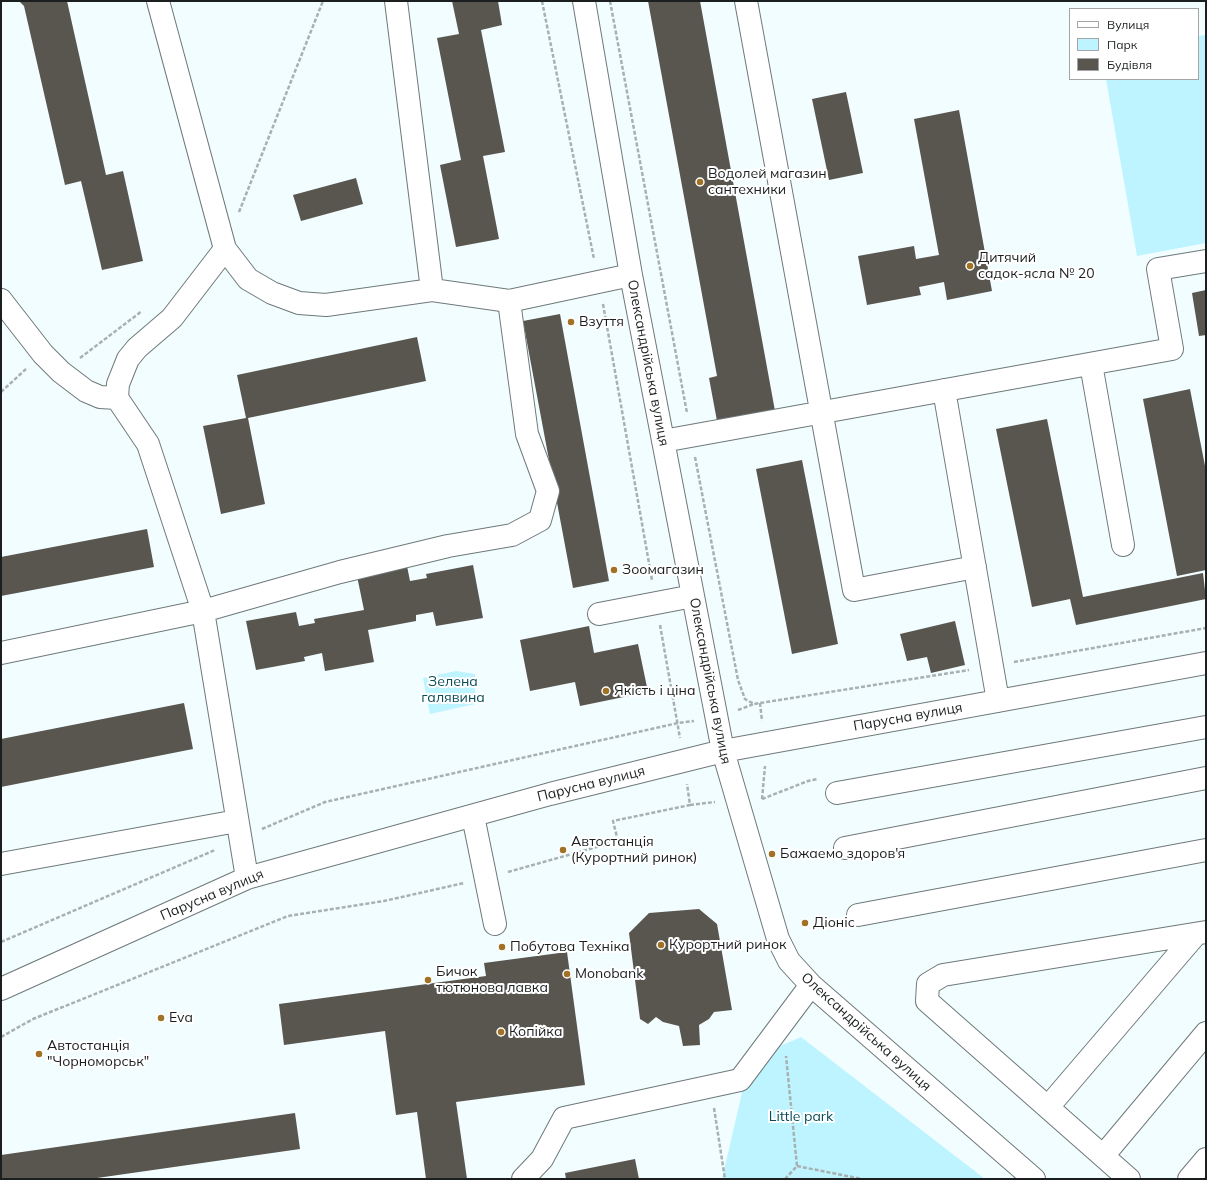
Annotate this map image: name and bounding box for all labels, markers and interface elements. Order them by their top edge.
legend [1069,8,1199,80]
text: Вулиця [1107,17,1149,32]
text: Парк [1107,37,1137,52]
text: Будівля [1107,57,1152,72]
place label: Водолей магазин сантехники [708,166,827,198]
marker: Водолей магазин сантехники [695,177,705,187]
place label: Дитячий садок-ясла № 20 [978,250,1095,282]
marker: Дитячий садок-ясла № 20 [965,261,975,271]
street label: Олександрійська вулиця [624,278,672,448]
place label: Взуття [579,314,624,330]
marker: Взуття [566,317,576,327]
place label: Зоомагазин [622,562,704,578]
marker: Зоомагазин [609,565,619,575]
street label: Олександрійська вулиця [686,596,734,766]
park label: Зелена галявина [421,674,485,706]
place label: Якість і ціна [614,683,695,699]
marker: Якість і ціна [601,686,611,696]
street label: Парусна вулиця [852,699,964,735]
street label: Парусна вулиця [535,762,647,806]
place label: Автостанція (Курортний ринок) [571,834,698,866]
marker: Автостанція (Курортний ринок) [558,845,568,855]
place label: Бажаемо здоров'я [780,846,905,862]
marker: Бажаемо здоров'я [767,849,777,859]
street label: Парусна вулиця [158,866,266,924]
place label: Діоніс [813,915,855,931]
marker: Діоніс [800,918,810,928]
place label: Курортний ринок [669,937,787,953]
place label: Побутова Техніка [510,939,630,955]
marker: Курортний ринок [656,940,666,950]
marker: Побутова Техніка [497,942,507,952]
place label: Бичок тютюнова лавка [436,964,548,996]
place label: Monobank [575,966,643,982]
marker: Monobank [562,969,572,979]
street label: Олександрійська вулиця [797,969,935,1095]
marker: Бичок тютюнова лавка [423,975,433,985]
place label: Eva [169,1010,193,1026]
marker: Eva [156,1013,166,1023]
place label: Копійка [509,1024,562,1040]
marker: Копійка [496,1027,506,1037]
place label: Автостанція "Чорноморськ" [47,1038,149,1070]
marker: Автостанція "Чорноморськ" [34,1049,44,1059]
park label: Little park [769,1109,833,1125]

